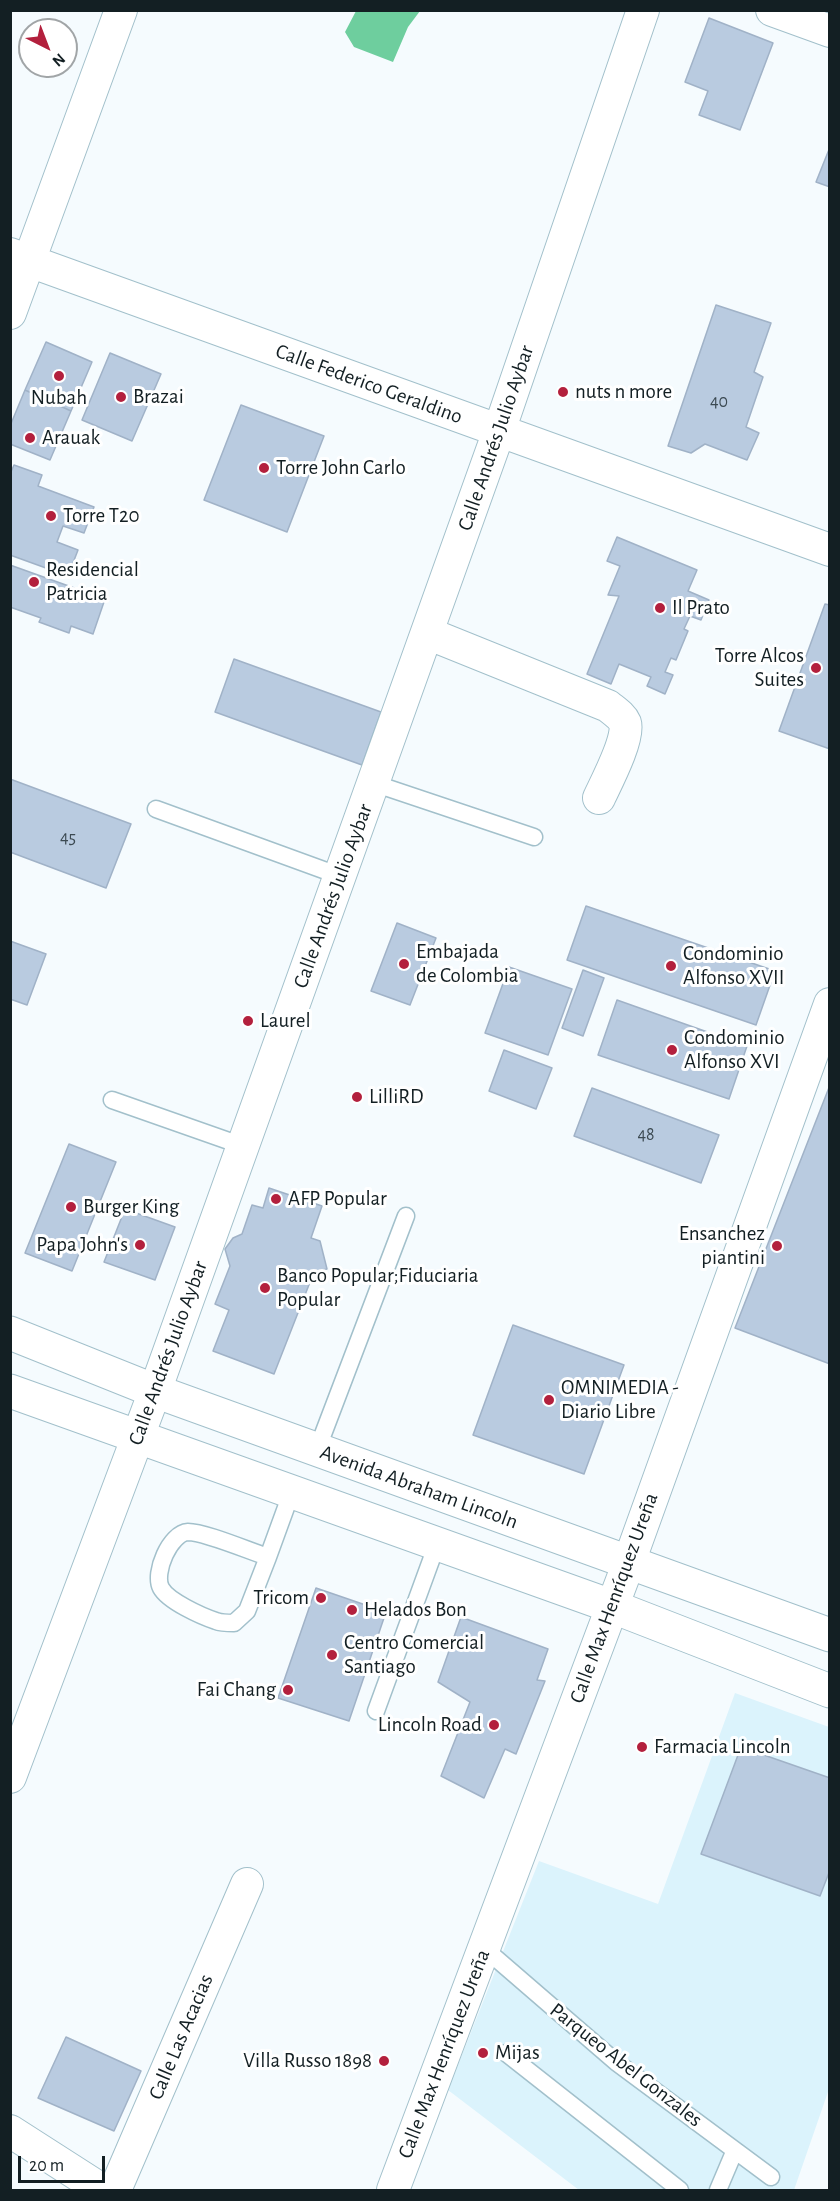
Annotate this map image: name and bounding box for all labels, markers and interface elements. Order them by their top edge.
north arrow [18,18,78,78]
text: N [49,50,68,70]
street label: Calle Federico Geraldino [272,338,466,430]
street label: Calle Andrés Julio Aybar [452,342,540,534]
marker: Nubah [52,369,66,383]
place label: nuts n more [575,379,672,405]
place label: Brazai [133,384,184,410]
place label: Nubah [31,385,87,411]
marker: nuts n more [556,385,570,399]
marker: Brazai [114,390,128,404]
house number: 40 [710,391,728,413]
place label: Arauak [42,425,100,451]
marker: Arauak [23,431,37,445]
place label: Torre John Carlo [276,455,406,481]
marker: Torre John Carlo [257,461,271,475]
place label: Torre T20 [63,503,140,529]
marker: Torre T20 [44,509,58,523]
place label: Residencial Patricia [46,557,139,607]
marker: Residencial Patricia [27,575,41,589]
place label: Il Prato [672,595,730,621]
marker: Il Prato [653,601,667,615]
place label: Torre Alcos Suites [715,643,804,693]
marker: Torre Alcos Suites [809,661,823,675]
street label: Calle Andrés Julio Aybar [288,800,378,992]
house number: 45 [60,827,76,849]
place label: Embajada de Colombia [416,939,519,989]
place label: Condominio Alfonso XVII [683,941,784,991]
marker: Embajada de Colombia [397,957,411,971]
marker: Condominio Alfonso XVII [664,959,678,973]
place label: Laurel [260,1008,311,1034]
marker: Laurel [241,1014,255,1028]
place label: Condominio Alfonso XVI [684,1025,785,1075]
marker: Condominio Alfonso XVI [665,1043,679,1057]
place label: LilliRD [369,1084,423,1110]
marker: LilliRD [350,1090,364,1104]
house number: 48 [637,1124,655,1146]
place label: AFP Popular [288,1186,387,1212]
marker: AFP Popular [269,1192,283,1206]
place label: Burger King [83,1194,179,1220]
marker: Burger King [64,1200,78,1214]
place label: Ensanchez piantini [679,1221,765,1271]
place label: Papa John's [36,1232,128,1258]
marker: Papa John's [133,1238,147,1252]
marker: Ensanchez piantini [770,1239,784,1253]
street label: Calle Andrés Julio Aybar [123,1257,213,1449]
place label: Banco Popular;Fiduciaria Popular [277,1263,478,1313]
marker: Banco Popular;Fiduciaria Popular [258,1281,272,1295]
place label: OMNIMEDIA - Diario Libre [561,1375,679,1425]
marker: OMNIMEDIA - Diario Libre [542,1393,556,1407]
street label: Avenida Abraham Lincoln [317,1439,521,1535]
street label: Calle Max Henríquez Ureña [564,1489,664,1707]
place label: Tricom [253,1585,309,1611]
marker: Tricom [314,1591,328,1605]
place label: Helados Bon [364,1597,467,1623]
marker: Helados Bon [345,1603,359,1617]
place label: Centro Comercial Santiago [344,1630,484,1680]
marker: Centro Comercial Santiago [325,1648,339,1662]
place label: Fai Chang [197,1677,276,1703]
marker: Fai Chang [281,1683,295,1697]
place label: Lincoln Road [378,1712,482,1738]
marker: Lincoln Road [487,1718,501,1732]
place label: Farmacia Lincoln [654,1734,791,1760]
marker: Farmacia Lincoln [635,1740,649,1754]
street label: Calle Max Henríquez Ureña [392,1946,496,2162]
street label: Calle Las Acacias [143,1971,219,2103]
street label: Parqueo Abel Gonzales [545,1998,707,2132]
place label: Mijas [495,2040,540,2066]
marker: Mijas [476,2046,490,2060]
place label: Villa Russo 1898 [243,2048,372,2074]
marker: Villa Russo 1898 [377,2054,391,2068]
scale bar [21,2144,108,2182]
text: 20 m [29,2157,64,2175]

